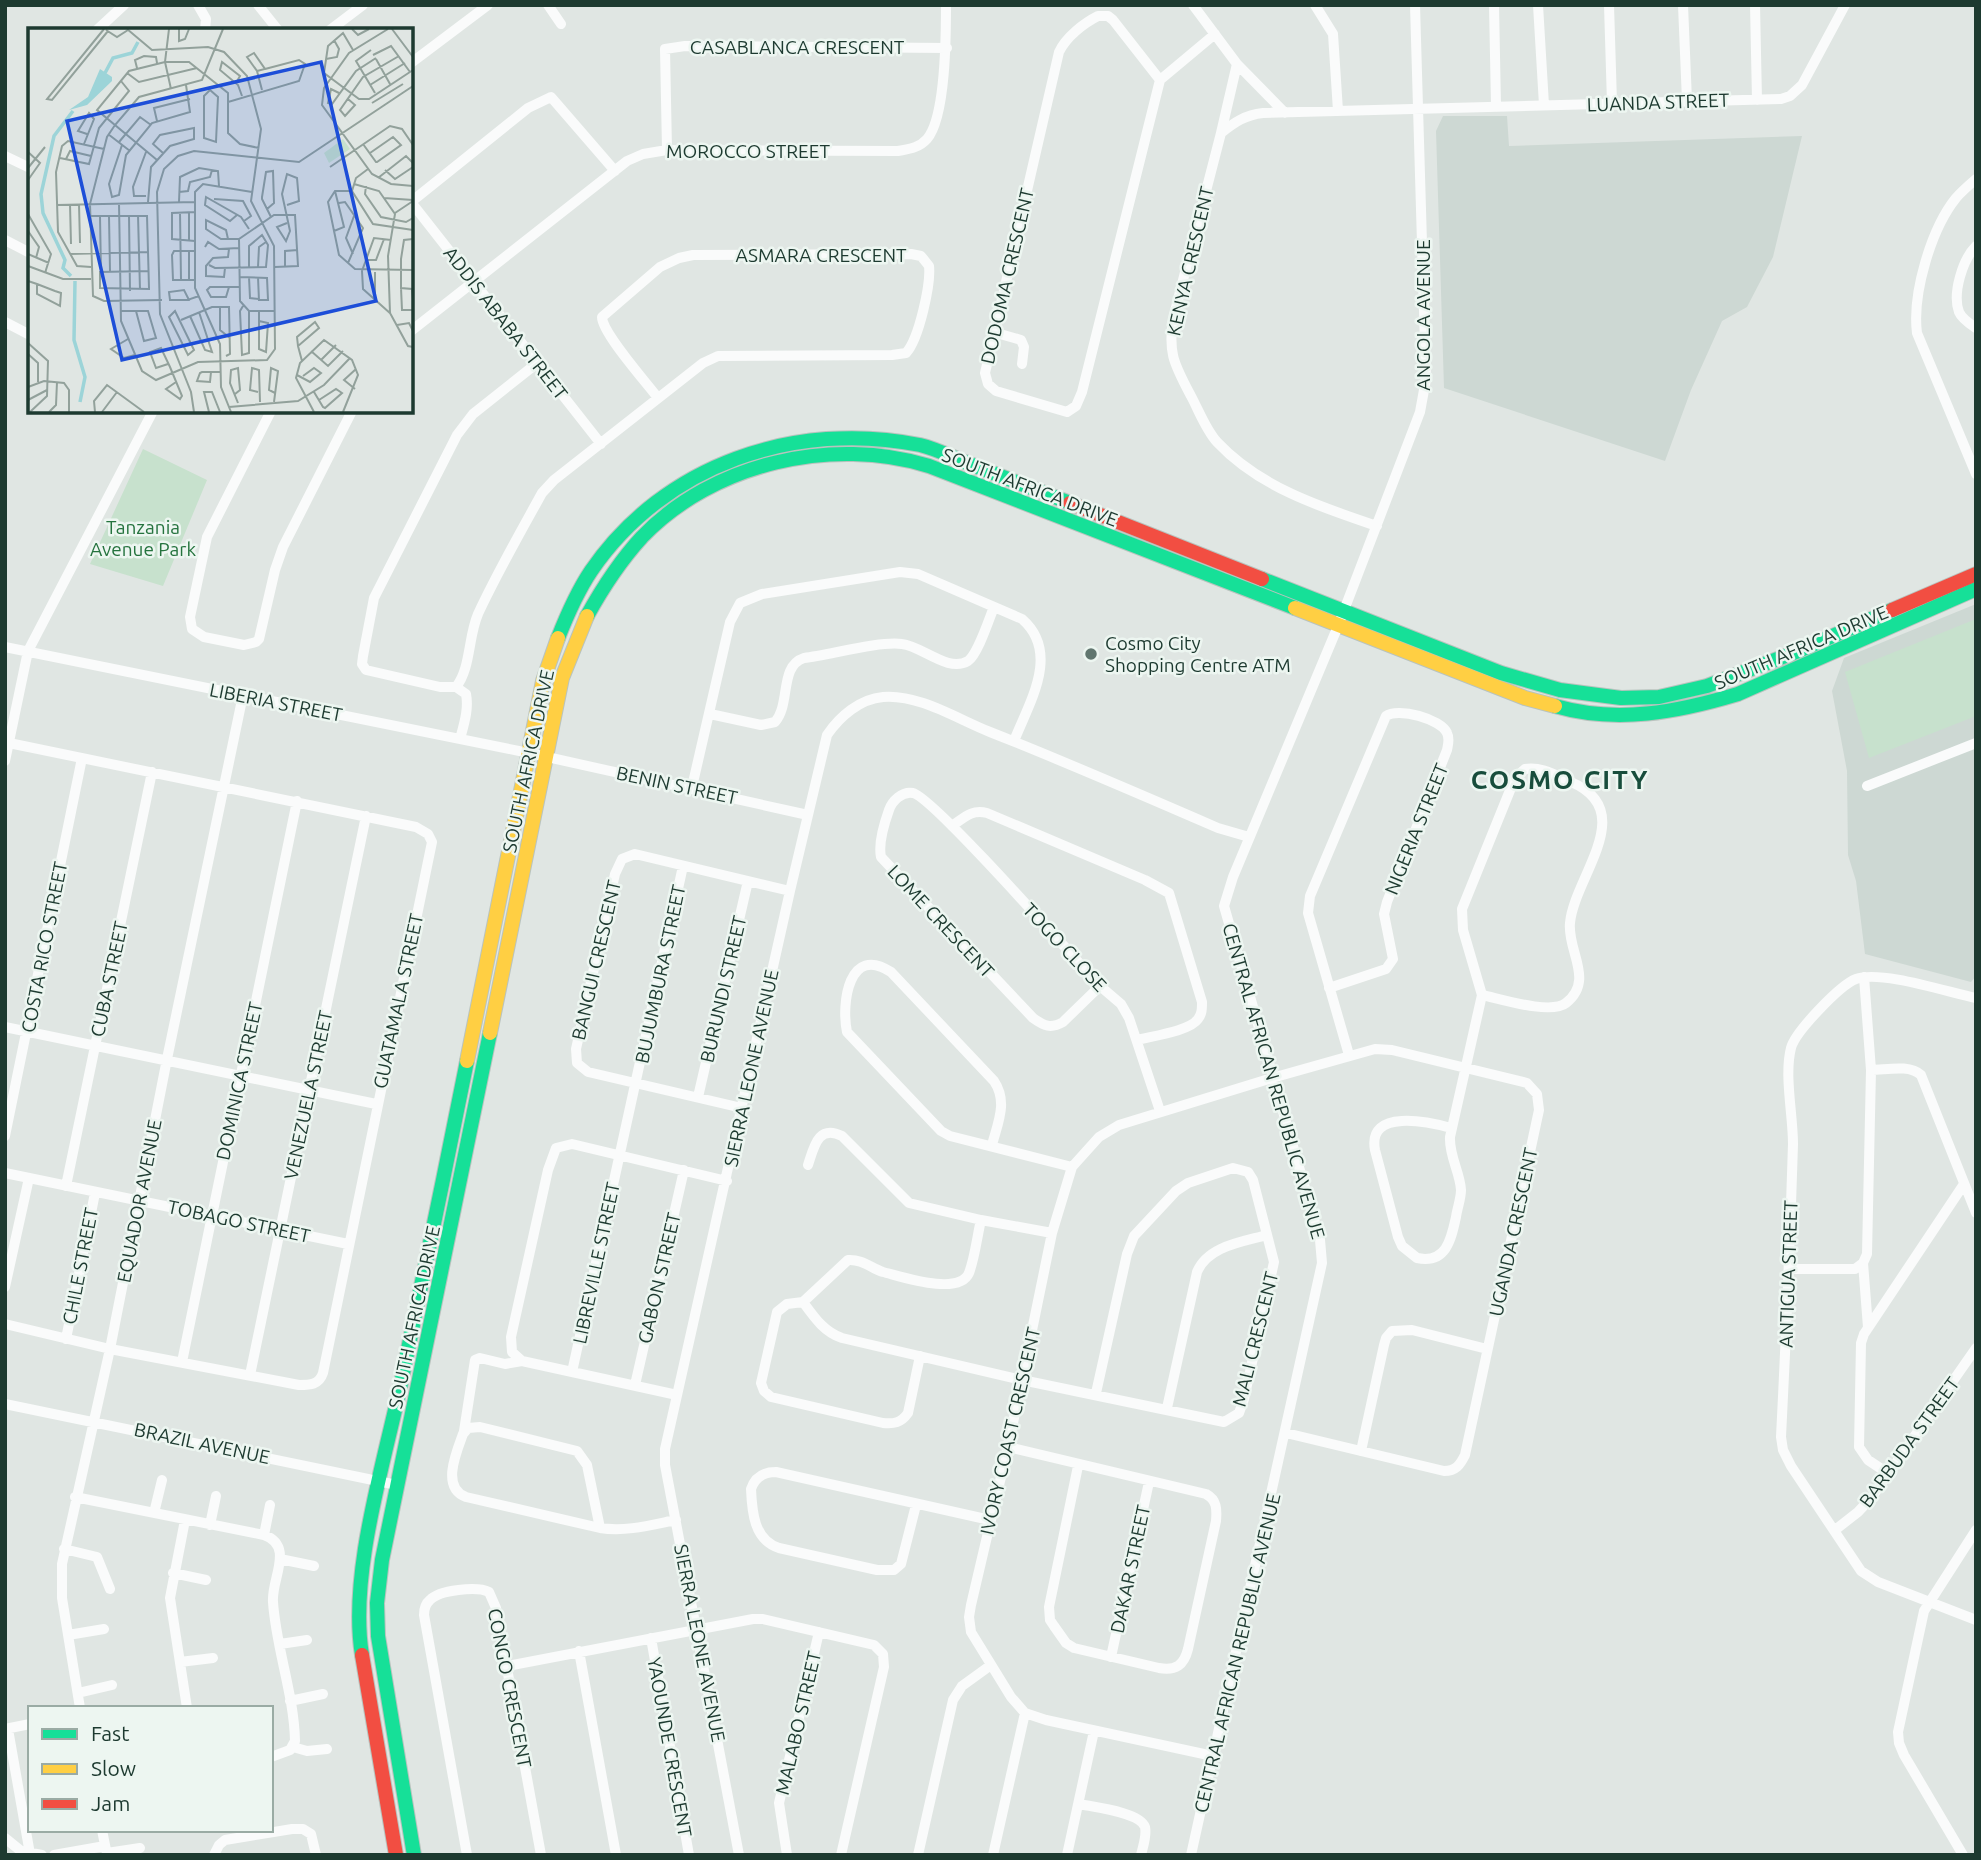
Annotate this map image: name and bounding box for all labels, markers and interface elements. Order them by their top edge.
inset map [28,28,413,413]
street label: CASABLANCA CRESCENT [690,36,905,58]
street label: LUANDA STREET [1586,89,1730,115]
street label: MOROCCO STREET [666,140,830,162]
street label: KENYA CRESCENT [1162,184,1218,338]
street label: DODOMA CRESCENT [976,185,1038,366]
street label: ANGOLA AVENUE [1412,239,1434,391]
street label: ADDIS ABABA STREET [439,242,573,404]
street label: ASMARA CRESCENT [735,244,907,266]
street label: SOUTH AFRICA DRIVE [939,443,1121,531]
park label: Tanzania Avenue Park [90,516,196,560]
street label: SOUTH AFRICA DRIVE [1711,600,1891,694]
place label: Cosmo City Shopping Centre ATM [1105,632,1291,676]
marker: Cosmo City Shopping Centre ATM [1083,646,1099,662]
street label: SOUTH AFRICA DRIVE [498,667,558,855]
street label: LIBERIA STREET [208,678,345,726]
street label: NIGERIA STREET [1380,760,1452,898]
street label: BENIN STREET [614,761,740,809]
district label: COSMO CITY [1471,765,1649,794]
street label: COSTA RICO STREET [17,859,71,1034]
street label: LOME CRESCENT [883,860,999,982]
street label: BANGUI CRESCENT [567,878,625,1042]
street label: BUJUMBURA STREET [630,882,690,1065]
street label: TOGO CLOSE [1019,898,1111,996]
street label: GUATAMALA STREET [369,911,427,1091]
street label: BURUNDI STREET [695,913,751,1065]
street label: CUBA STREET [86,919,132,1039]
street label: CENTRAL AFRICAN REPUBLIC AVENUE [1218,921,1330,1241]
street label: SIERRA LEONE AVENUE [719,967,783,1169]
street label: DOMINICA STREET [212,1000,267,1162]
street label: VENEZUELA STREET [279,1008,337,1182]
street label: EQUADOR AVENUE [112,1117,166,1285]
street label: UGANDA CRESCENT [1484,1145,1542,1318]
street label: LIBREVILLE STREET [568,1180,624,1346]
street label: TOBAGO STREET [166,1195,313,1247]
street label: ANTIGUA STREET [1774,1199,1802,1348]
street label: CHILE STREET [58,1205,102,1326]
street label: GABON STREET [633,1210,685,1346]
street label: SOUTH AFRICA DRIVE [384,1223,444,1411]
street label: MALI CRESCENT [1228,1269,1283,1409]
street label: IVORY COAST CRESCENT [975,1325,1045,1537]
street label: BARBUDA STREET [1854,1372,1964,1511]
street label: BRAZIL AVENUE [132,1418,272,1468]
street label: CENTRAL AFRICAN REPUBLIC AVENUE [1189,1491,1285,1815]
street label: DAKAR STREET [1106,1502,1154,1635]
street label: SIERRA LEONE AVENUE [670,1542,730,1744]
street label: CONGO CRESCENT [484,1606,536,1770]
street label: MALABO STREET [771,1649,825,1797]
street label: YAOUNDE CRESCENT [643,1655,697,1839]
legend [28,1706,273,1832]
text: Fast [91,1721,129,1745]
text: Slow [91,1756,136,1780]
text: Jam [91,1791,130,1815]

